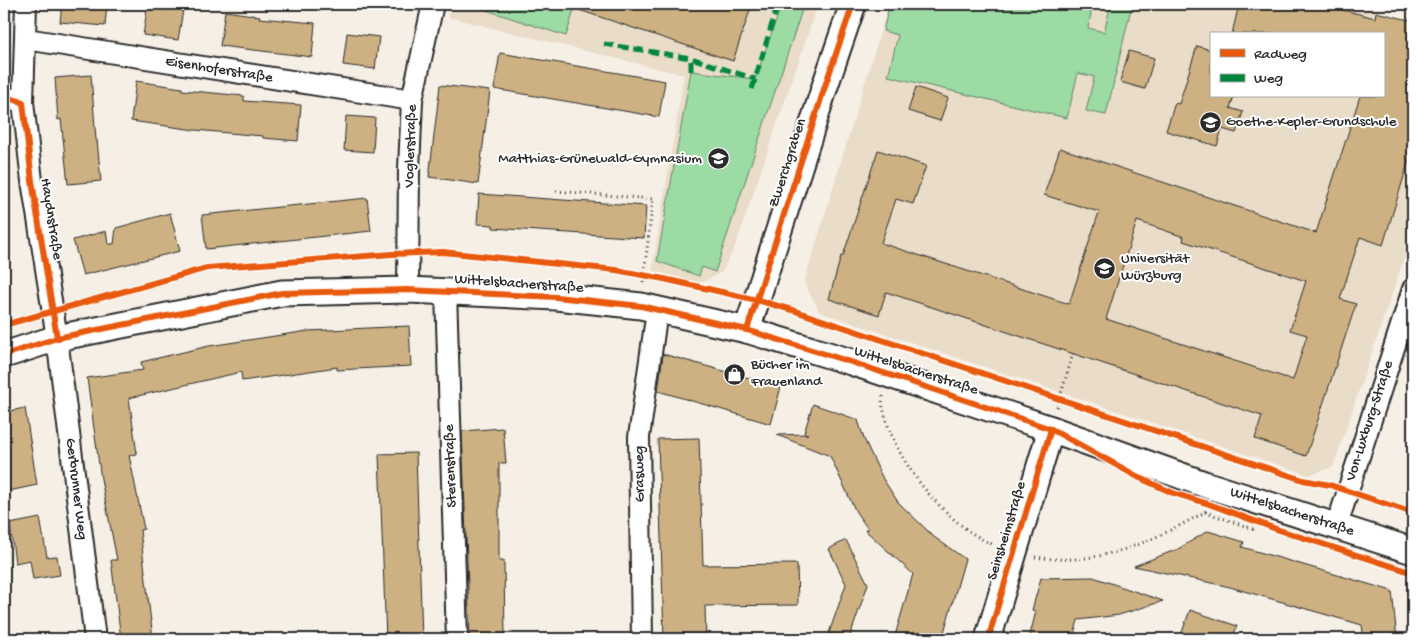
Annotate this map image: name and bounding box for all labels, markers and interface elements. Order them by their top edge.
legend [1210,32,1384,98]
text: Radweg [1254,46,1307,64]
street label: Eisenhoferstraße [164,53,274,87]
text: Weg [1254,70,1283,88]
street label: Voglerstraße [401,104,421,189]
school or university icon: Goethe-Kepler-Grundschule [1198,110,1222,134]
place label: Goethe-Kepler-Grundschule [1226,113,1397,131]
street label: Zwerchgraben [765,116,811,210]
school or university icon: Matthias-Grünewald-Gymnasium [706,147,730,171]
place label: Matthias-Grünewald-Gymnasium [498,150,702,168]
street label: Haydnstraße [36,177,66,261]
place label: Universität Würzburg [1121,250,1191,285]
school or university icon: Universität Würzburg [1093,256,1117,280]
street label: Wittelsbacherstraße [454,271,584,298]
street label: Wittelsbacherstraße [852,342,981,400]
place label: Bücher im Frauenland [750,356,823,391]
street label: Von-Luxburg-Straße [1342,358,1398,484]
shop icon: Bücher im Frauenland [723,362,747,386]
street label: Sterenstraße [441,424,461,508]
street label: Gerbrunner Weg [61,437,91,541]
street label: Grasweg [631,446,649,502]
street label: Seinsheimstraße [983,479,1031,583]
street label: Wittelsbacherstraße [1228,483,1357,541]

